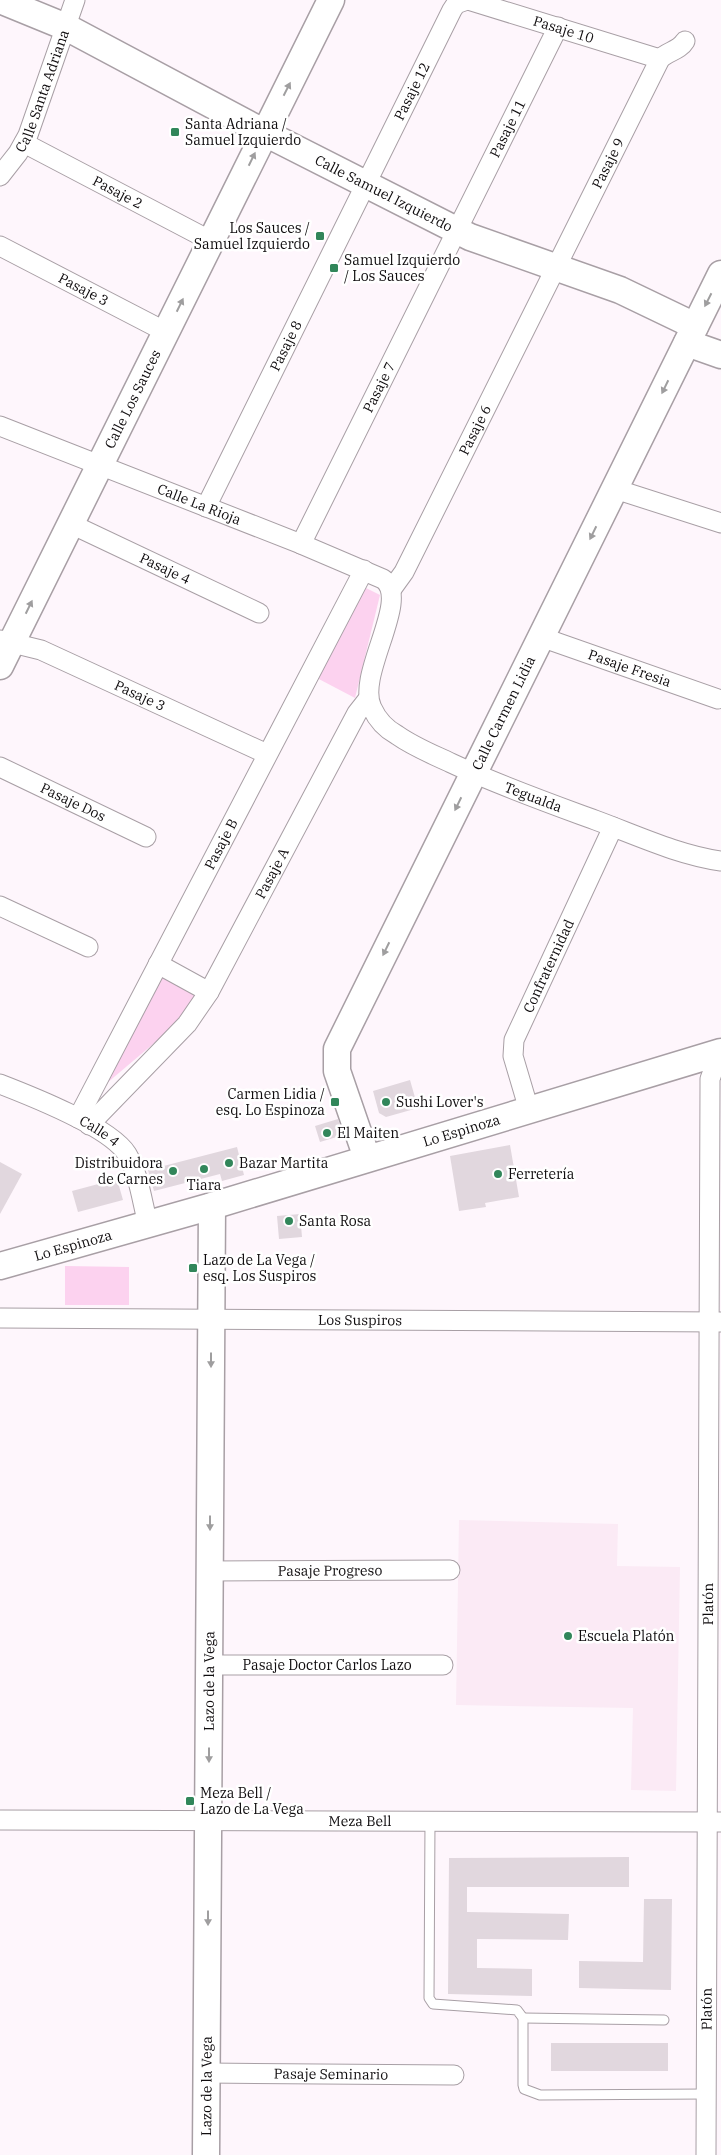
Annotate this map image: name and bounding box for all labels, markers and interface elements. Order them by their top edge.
street label: Pasaje 10 [531,12,596,47]
street label: Calle Santa Adriana [11,27,73,156]
street label: Pasaje 12 [390,59,434,123]
one-way arrow [283,82,291,96]
street label: Pasaje 11 [486,97,530,161]
place label: Santa Adriana / Samuel Izquierdo [185,115,301,149]
marker: Santa Adriana / Samuel Izquierdo [169,126,181,138]
street label: Pasaje 9 [588,135,628,192]
street label: Calle Samuel Izquierdo [312,151,456,236]
one-way arrow [248,152,256,166]
street label: Pasaje 2 [90,172,146,213]
place label: Los Sauces / Samuel Izquierdo [194,219,310,253]
marker: Los Sauces / Samuel Izquierdo [314,230,326,242]
place label: Samuel Izquierdo / Los Sauces [344,251,460,285]
marker: Samuel Izquierdo / Los Sauces [328,262,340,274]
street label: Pasaje 3 [55,269,112,310]
one-way arrow [704,293,712,307]
one-way arrow [176,297,184,312]
street label: Pasaje 8 [266,317,306,374]
street label: Calle Los Sauces [101,347,165,452]
street label: Pasaje 7 [359,359,399,416]
one-way arrow [661,380,669,394]
street label: Pasaje 6 [455,402,495,458]
street label: Calle La Rioja [155,480,244,529]
one-way arrow [589,526,597,540]
street label: Pasaje 4 [137,549,193,588]
one-way arrow [26,600,34,614]
street label: Pasaje Fresia [586,645,674,691]
street label: Calle Carmen Lidia [468,653,539,773]
street label: Pasaje 3 [111,676,168,715]
street label: Tegualda [502,778,565,816]
street label: Pasaje Dos [37,779,109,825]
one-way arrow [454,796,462,811]
street label: Pasaje B [200,815,242,873]
street label: Pasaje A [251,844,293,902]
street label: Confraternidad [519,916,578,1016]
one-way arrow [382,942,390,956]
place label: Carmen Lidia / esq. Lo Espinoza [216,1085,325,1119]
place label: Sushi Lover's [396,1093,484,1111]
marker: Carmen Lidia / esq. Lo Espinoza [329,1096,341,1108]
marker: Sushi Lover's [380,1096,392,1108]
street label: Lo Espinoza [421,1110,503,1151]
street label: Calle 4 [76,1111,123,1150]
place label: El Maiten [337,1124,399,1142]
marker: El Maiten [321,1127,333,1139]
place label: Distribuidora de Carnes [75,1154,163,1188]
place label: Bazar Martita [239,1154,329,1172]
marker: Bazar Martita [223,1157,235,1169]
marker: Tiara [198,1163,210,1175]
marker: Distribuidora de Carnes [167,1165,179,1177]
place label: Ferretería [508,1165,575,1183]
marker: Ferretería [492,1168,504,1180]
place label: Tiara [186,1176,222,1194]
place label: Santa Rosa [299,1212,372,1230]
marker: Santa Rosa [283,1215,295,1227]
street label: Lo Espinoza [32,1226,114,1265]
place label: Lazo de La Vega / esq. Los Suspiros [203,1251,317,1285]
marker: Lazo de La Vega / esq. Los Suspiros [187,1262,199,1274]
street label: Los Suspiros [318,1311,402,1329]
one-way arrow [207,1352,215,1368]
one-way arrow [206,1515,214,1531]
street label: Pasaje Progreso [278,1561,382,1580]
street label: Platón [699,1583,717,1625]
place label: Escuela Platón [578,1627,675,1645]
marker: Escuela Platón [562,1630,574,1642]
street label: Lazo de la Vega [200,1631,218,1731]
street label: Pasaje Doctor Carlos Lazo [242,1656,412,1674]
one-way arrow [205,1747,213,1763]
place label: Meza Bell / Lazo de La Vega [200,1784,304,1818]
marker: Meza Bell / Lazo de La Vega [184,1795,196,1807]
street label: Meza Bell [328,1812,392,1830]
one-way arrow [204,1910,212,1926]
street label: Platón [697,1988,716,2030]
street label: Lazo de la Vega [197,2036,216,2136]
street label: Pasaje Seminario [274,2065,388,2083]

